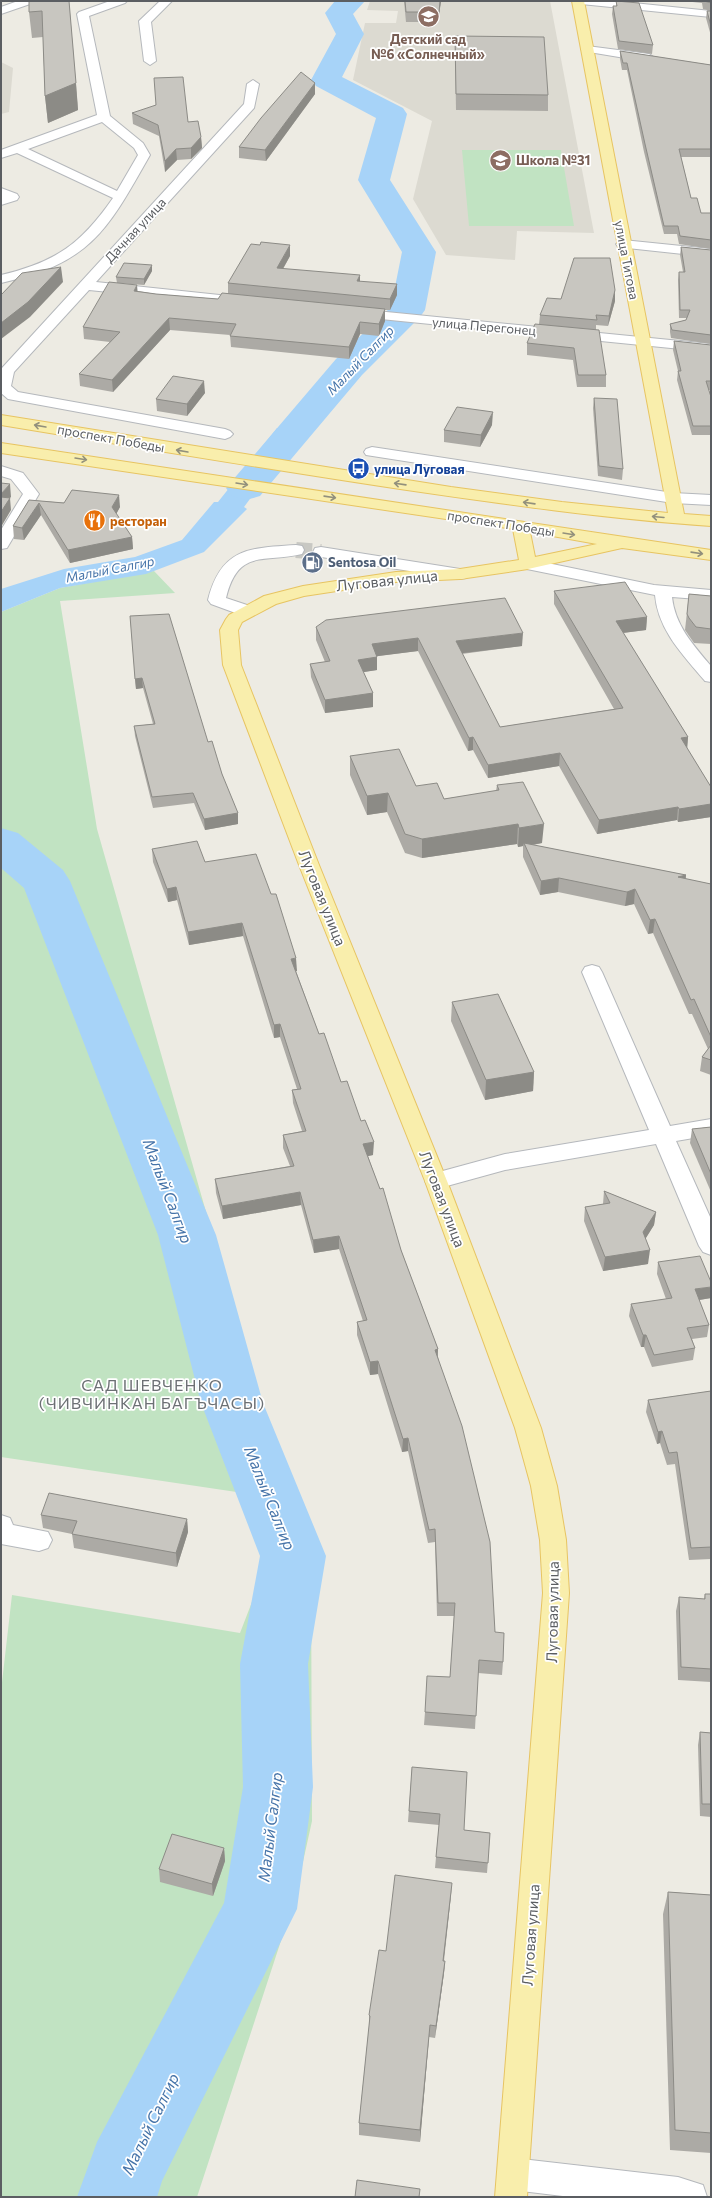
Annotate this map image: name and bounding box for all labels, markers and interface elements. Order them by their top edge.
school or university icon: Детский сад №6 «Солнечный» [415,4,441,30]
place label: Детский сад №6 «Солнечный» [371,31,486,62]
school or university icon: Школа №31 [488,147,514,173]
place label: Школа №31 [516,152,590,168]
street label: Дачная улица [101,194,169,266]
street label: улица Титова [611,219,643,301]
street label: улица Перегонец [431,313,537,339]
water label: Малый Салгир [323,322,397,398]
street label: проспект Победы [56,421,166,455]
one-way arrow [34,422,47,430]
one-way arrow [176,447,189,455]
one-way arrow [74,455,87,463]
bus stop icon: улица Луговая [345,456,371,482]
place label: улица Луговая [374,461,465,477]
one-way arrow [235,480,248,488]
one-way arrow [394,480,407,488]
one-way arrow [323,493,336,501]
one-way arrow [523,499,536,507]
street label: проспект Победы [446,507,556,539]
restaurant icon: ресторан [82,508,108,534]
place label: ресторан [110,513,167,529]
one-way arrow [652,514,665,521]
one-way arrow [562,530,575,538]
fuel station icon: Sentosa Oil [299,549,325,575]
one-way arrow [690,549,703,557]
water label: Малый Салгир [64,552,156,585]
place label: Sentosa Oil [328,554,396,570]
street label: Луговая улица [335,566,439,594]
street label: Луговая улица [295,847,350,948]
water label: Малый Салгир [140,1136,197,1246]
street label: Луговая улица [416,1148,470,1249]
district label: САД ШЕВЧЕНКО (ЧИВЧИНКАН БАГЪЧАСЫ) [39,1375,265,1412]
water label: Малый Салгир [241,1443,300,1553]
street label: Луговая улица [542,1561,562,1663]
water label: Малый Салгир [253,1771,286,1883]
street label: Луговая улица [517,1883,543,1986]
water label: Малый Салгир [117,2070,182,2178]

